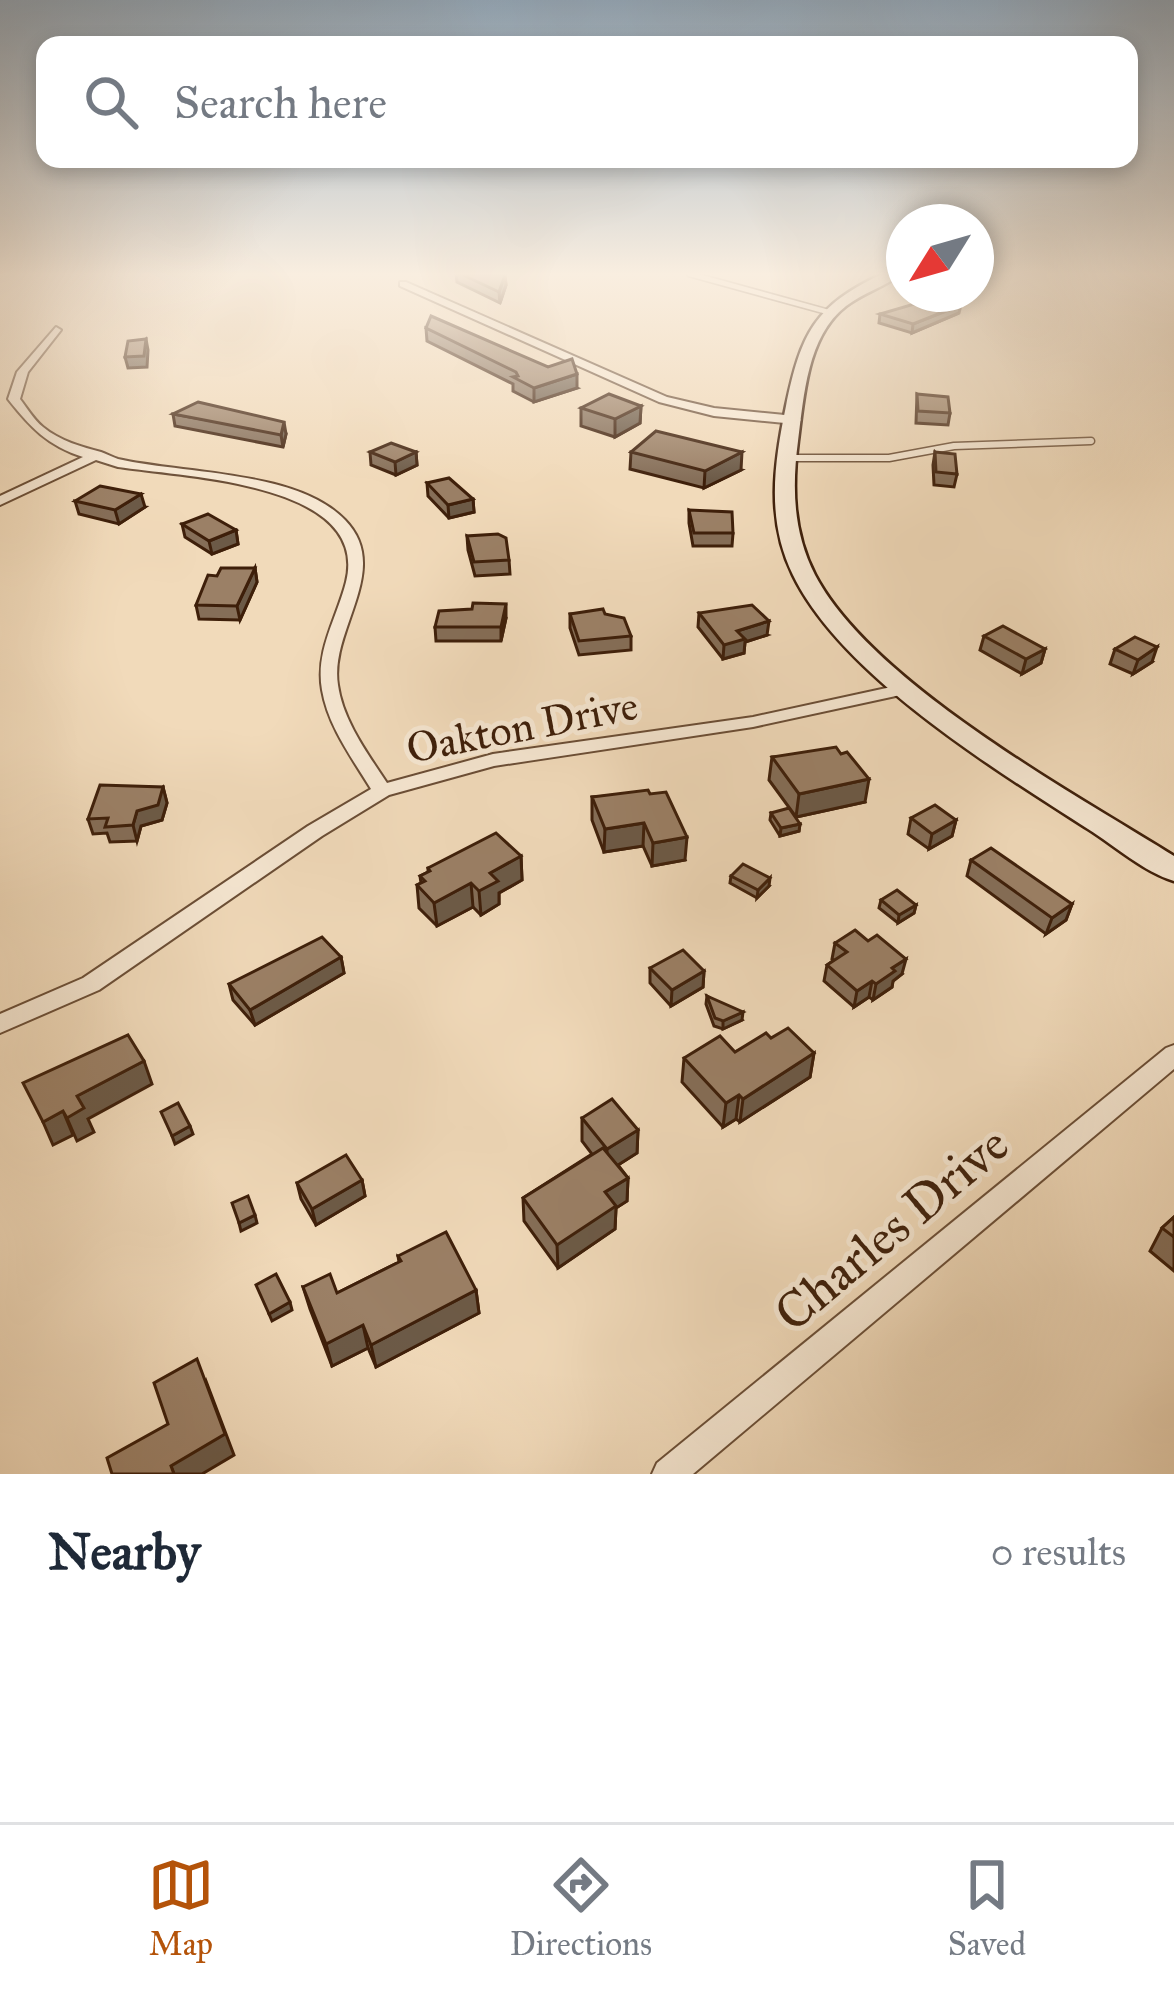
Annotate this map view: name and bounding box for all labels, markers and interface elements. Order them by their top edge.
search box [36,36,1138,168]
icon: search [78,69,144,135]
text: Search here [174,75,387,130]
north arrow [886,204,994,312]
street label: Oakton Drive [402,679,642,775]
street label: Charles Drive [762,1113,1021,1344]
text: Nearby [48,1521,200,1583]
text: 0 results [991,1528,1126,1576]
tab: Map [148,1852,214,1964]
tab: Directions [510,1852,652,1964]
tab: Saved [948,1852,1026,1964]

